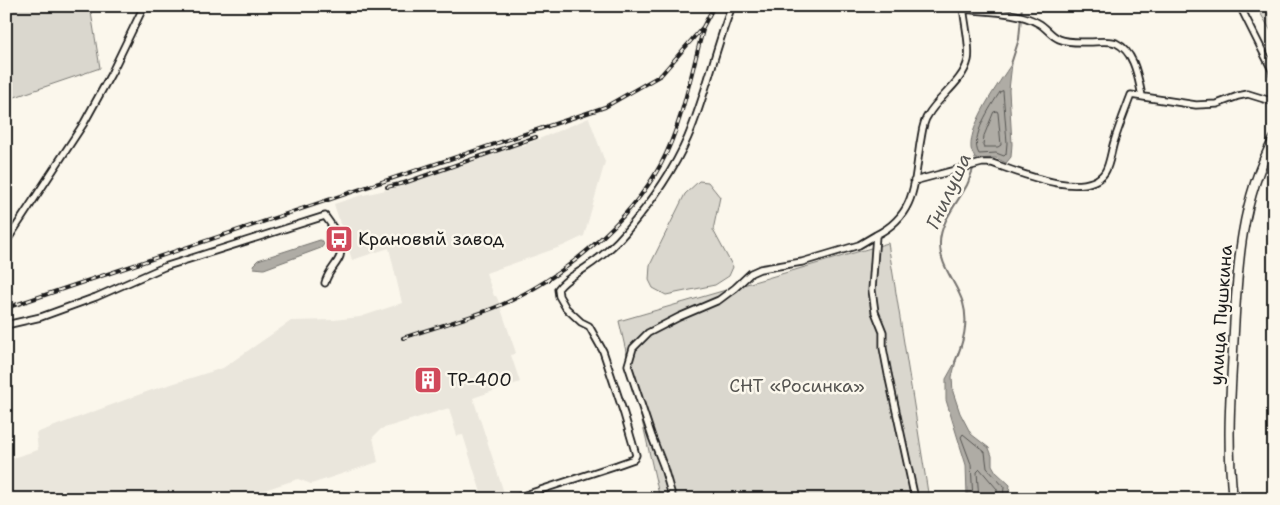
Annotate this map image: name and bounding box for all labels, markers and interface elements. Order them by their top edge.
water label: Гнилуша [920,149,977,233]
bus stop icon: Крановый завод [324,224,354,254]
place label: Крановый завод [358,227,505,251]
street label: улица Пушкина [1204,244,1238,386]
building icon: ТР-400 [413,365,443,395]
place label: ТР-400 [447,368,512,392]
park label: СНТ «Росинка» [729,374,865,398]

